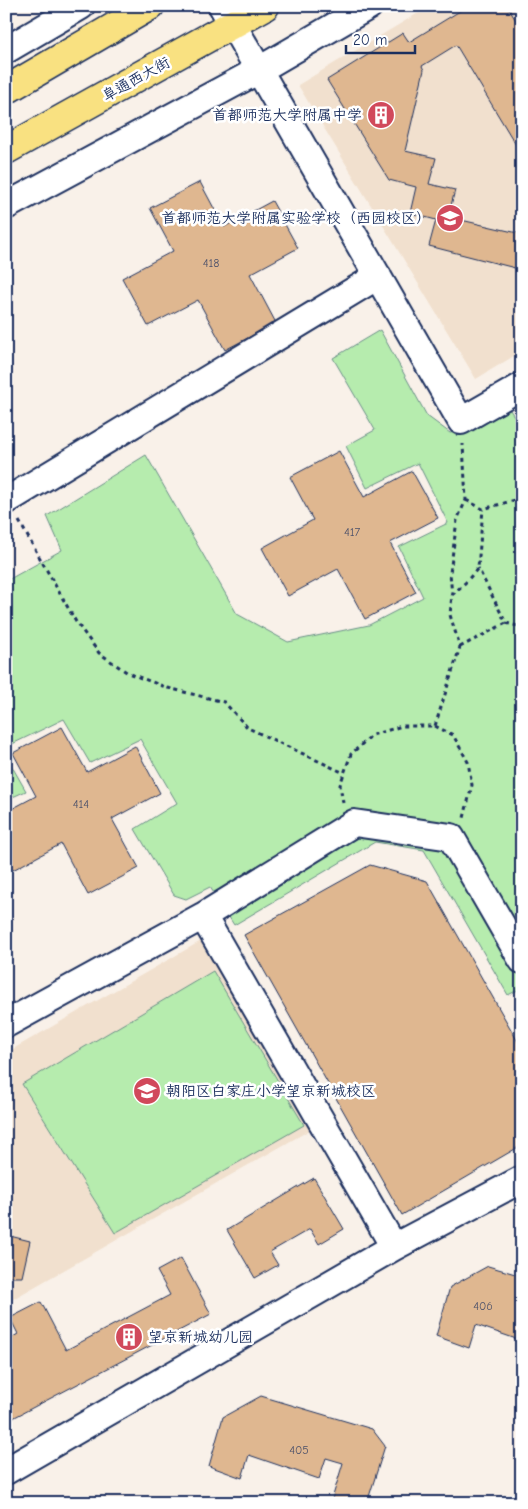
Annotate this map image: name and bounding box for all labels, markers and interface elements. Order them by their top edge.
scale bar [346,22,414,54]
text: 20 m [353,31,387,49]
street label: 阜通西大街 [99,53,173,105]
building icon: 首都师范大学附属中学 [366,100,396,130]
place label: 首都师范大学附属中学 [212,106,362,124]
school or university icon: 首都师范大学附属实验学校（西园校区） [435,203,465,233]
place label: 首都师范大学附属实验学校（西园校区） [161,209,431,227]
house number: 418 [203,256,219,270]
house number: 417 [344,525,360,539]
house number: 414 [73,797,89,811]
school or university icon: 朝阳区白家庄小学望京新城校区 [132,1076,162,1106]
place label: 朝阳区白家庄小学望京新城校区 [166,1082,376,1100]
house number: 406 [473,1299,493,1313]
building icon: 望京新城幼儿园 [114,1322,144,1352]
place label: 望京新城幼儿园 [148,1328,253,1346]
house number: 405 [289,1443,309,1457]

